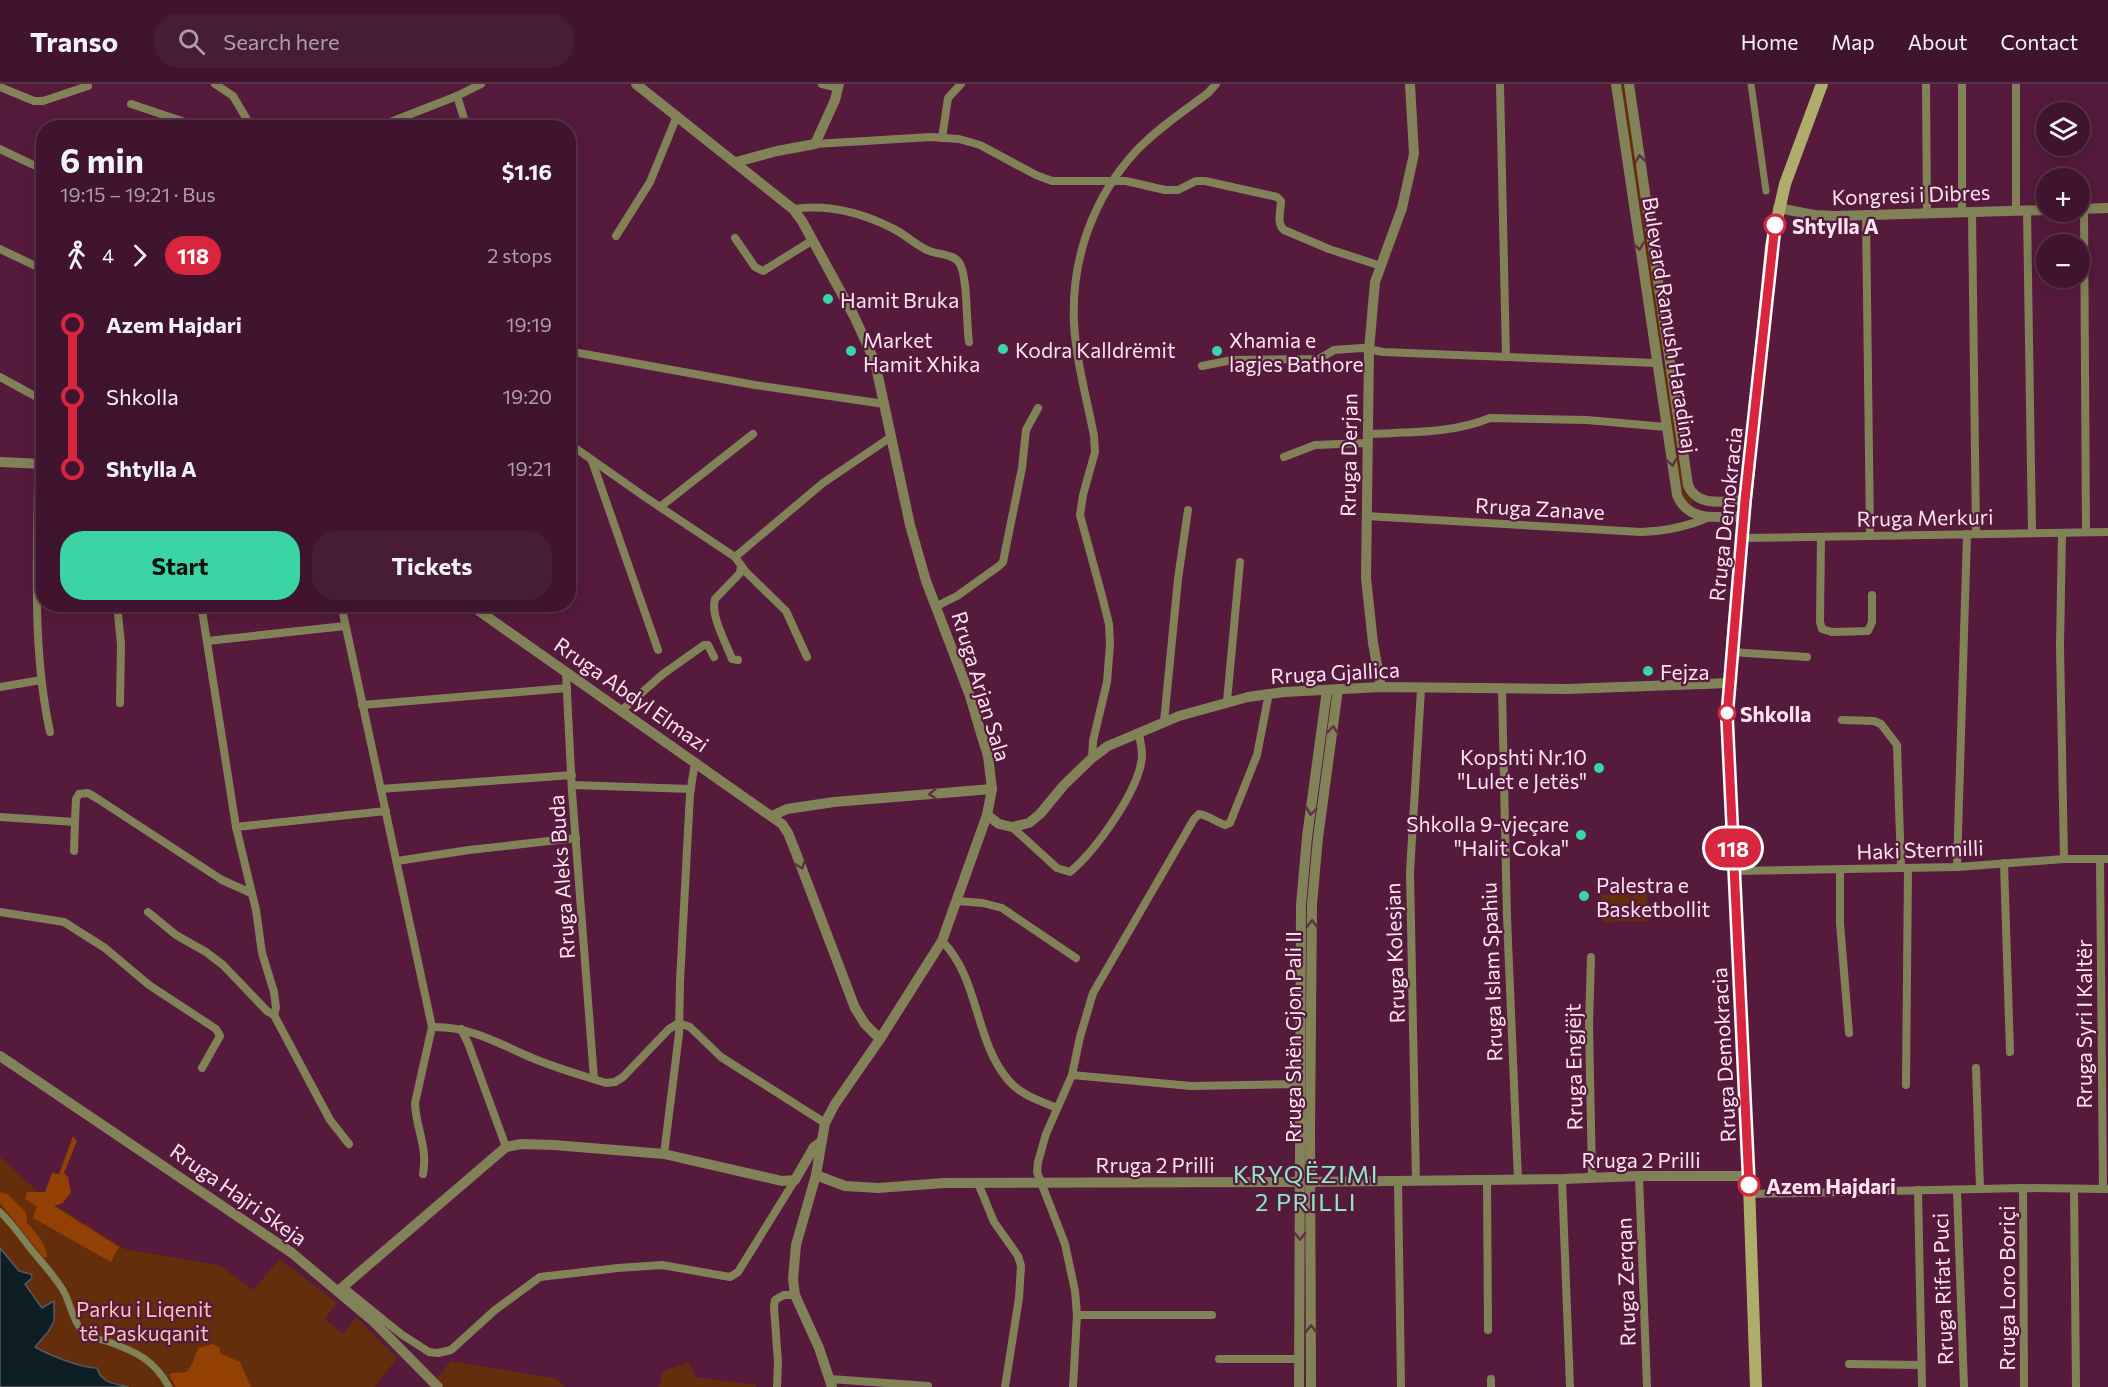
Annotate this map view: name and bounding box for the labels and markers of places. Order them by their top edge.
place label: Shtylla A [1792,213,1879,238]
marker: Shtylla A [1764,214,1786,236]
place label: Hamit Bruka [840,287,959,312]
marker: Hamit Bruka [821,292,835,306]
place label: Market Hamit Xhika [863,327,980,376]
place label: Xhamia e lagjes Bathore [1229,327,1364,376]
place label: Kodra Kalldrëmit [1015,337,1176,362]
marker: Kodra Kalldrëmit [996,342,1010,356]
marker: Market Hamit Xhika [844,344,858,358]
marker: Xhamia e lagjes Bathore [1210,344,1224,358]
place label: Fejza [1660,659,1709,684]
marker: Fejza [1641,664,1655,678]
place label: Shkolla [1740,701,1811,726]
marker: Shkolla [1718,704,1736,722]
place label: Kopshti Nr.10 "Lulet e Jetës" [1458,744,1587,793]
marker: Kopshti Nr.10 "Lulet e Jetës" [1592,761,1606,775]
place label: Shkolla 9-vjeçare "Halit Coka" [1406,811,1569,860]
marker: Shkolla 9-vjeçare "Halit Coka" [1574,828,1588,842]
place label: Palestra e Basketbollit [1596,872,1710,921]
marker: Palestra e Basketbollit [1577,889,1591,903]
place label: Azem Hajdari [1766,1173,1896,1198]
marker: Azem Hajdari [1738,1174,1760,1196]

